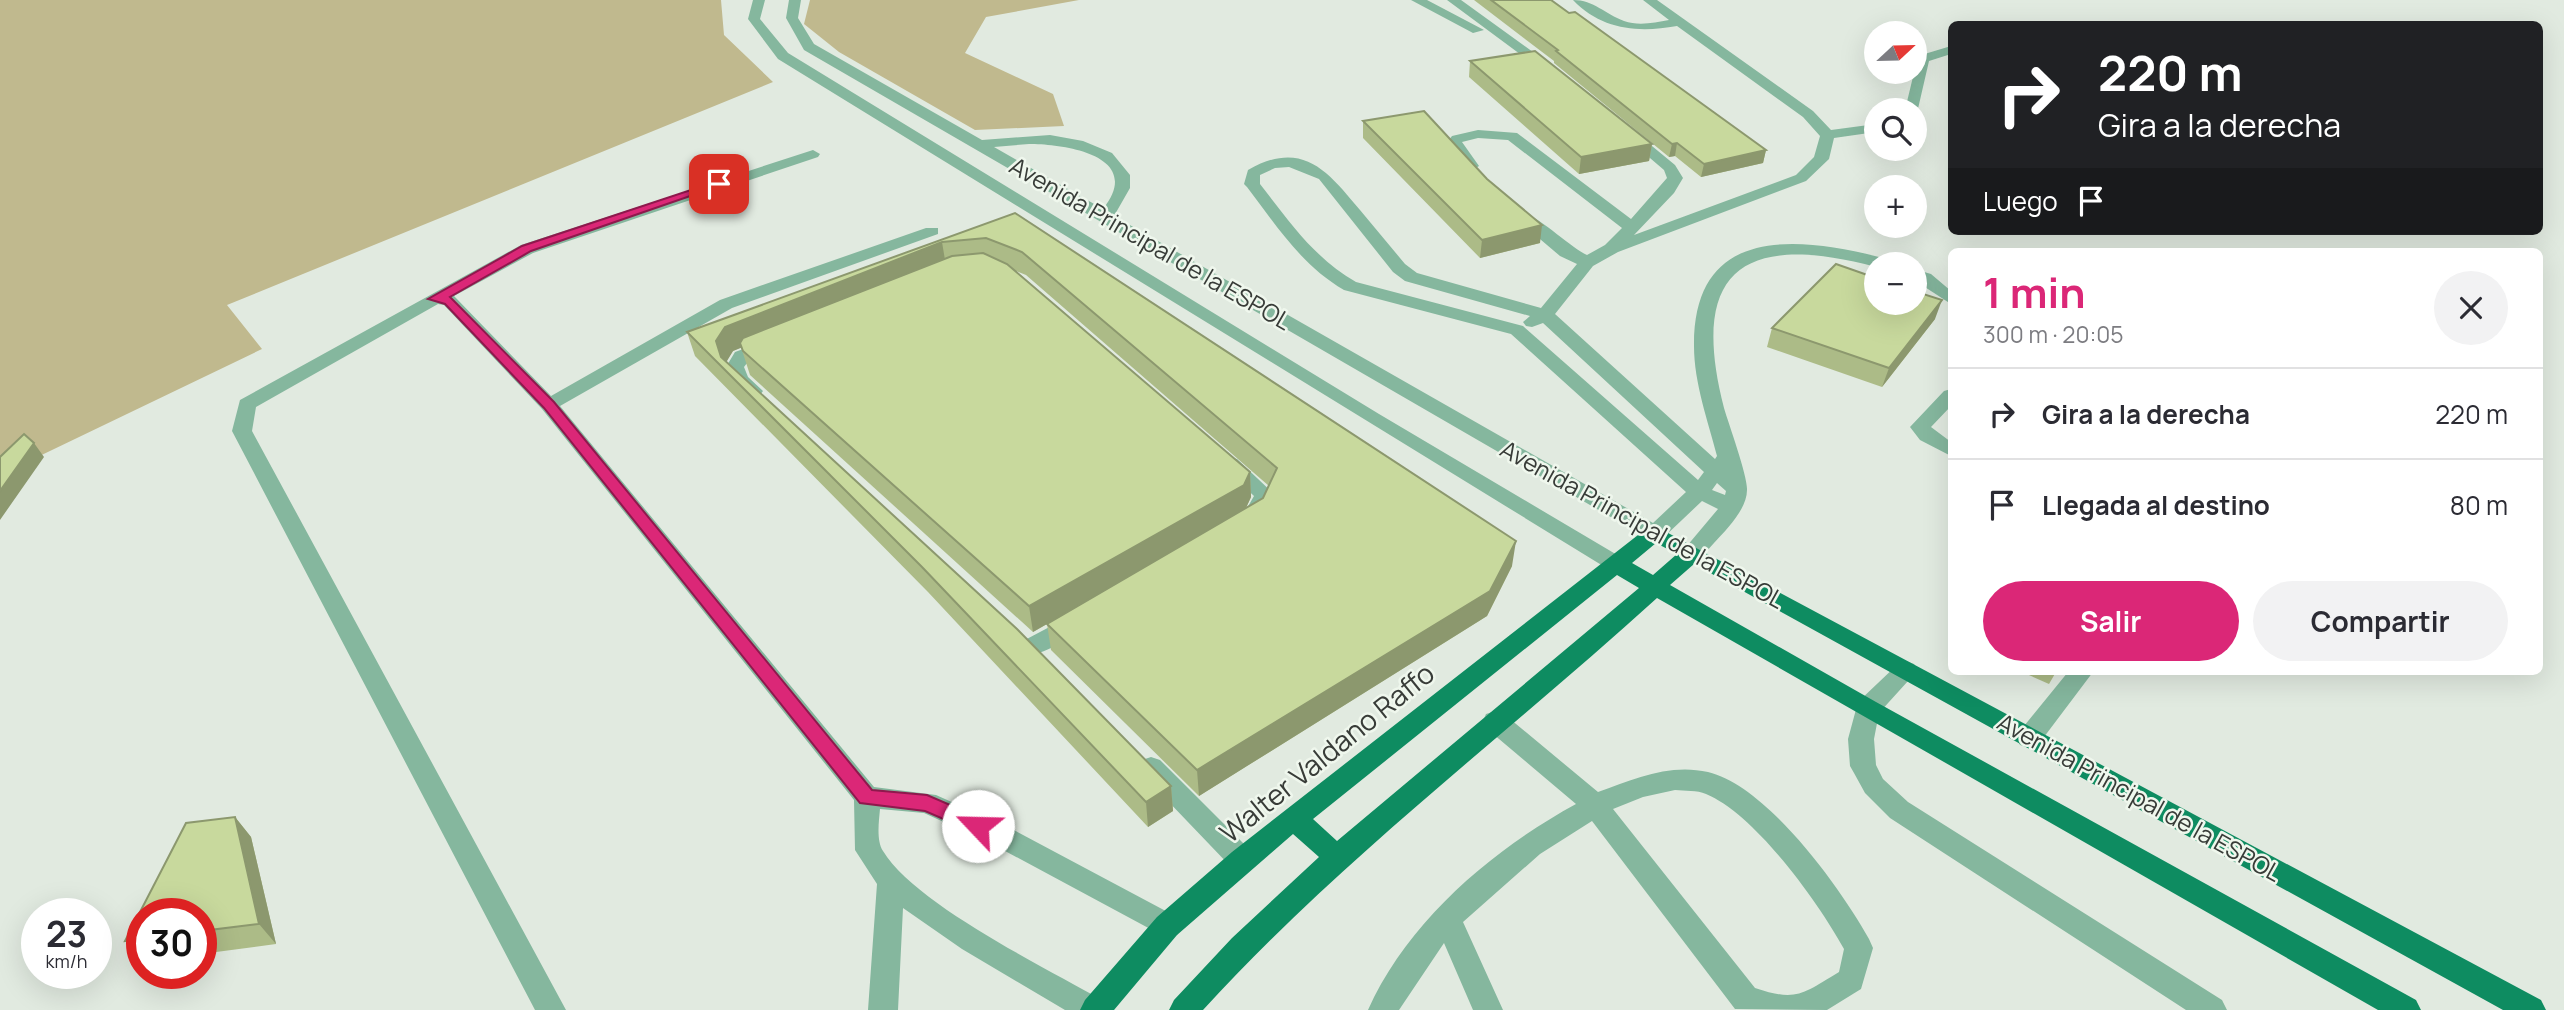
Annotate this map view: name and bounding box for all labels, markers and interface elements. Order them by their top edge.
north arrow [1864,21,1927,84]
map controls [1864,21,1927,315]
text: 220 m [2098,39,2242,106]
icon: right [1983,49,2074,140]
button: search [1864,98,1927,161]
text: Gira a la derecha [2098,103,2341,147]
street label: Avenida Principal de la ESPOL [1004,148,1298,337]
pin [689,154,749,214]
icon: arrive [700,165,738,203]
button: + [1864,175,1927,238]
icon: arrive [2072,182,2110,220]
text: Luego [1983,183,2058,219]
button: − [1864,252,1927,315]
text: 1 min [1983,263,2086,321]
button: close [2434,271,2508,345]
text: 300 m · 20:05 [1983,318,2124,350]
icon: right [1983,395,2021,433]
text: Gira a la derecha [2042,396,2250,432]
text: 220 m [2435,396,2508,432]
street label: Avenida Principal de la ESPOL [1495,432,1791,616]
icon: arrive [1983,486,2021,524]
text: Llegada al destino [2042,487,2270,523]
text: 80 m [2450,487,2508,523]
button: Salir [1983,581,2239,661]
button: Compartir [2253,581,2508,661]
street label: Walter Valdano Raffo [1211,654,1442,851]
street label: Avenida Principal de la ESPOL [1992,705,2288,889]
position arrow [941,789,1015,863]
speed limit sign: 30 [126,898,217,989]
text: 23 [46,910,87,958]
text: km/h [46,949,87,973]

